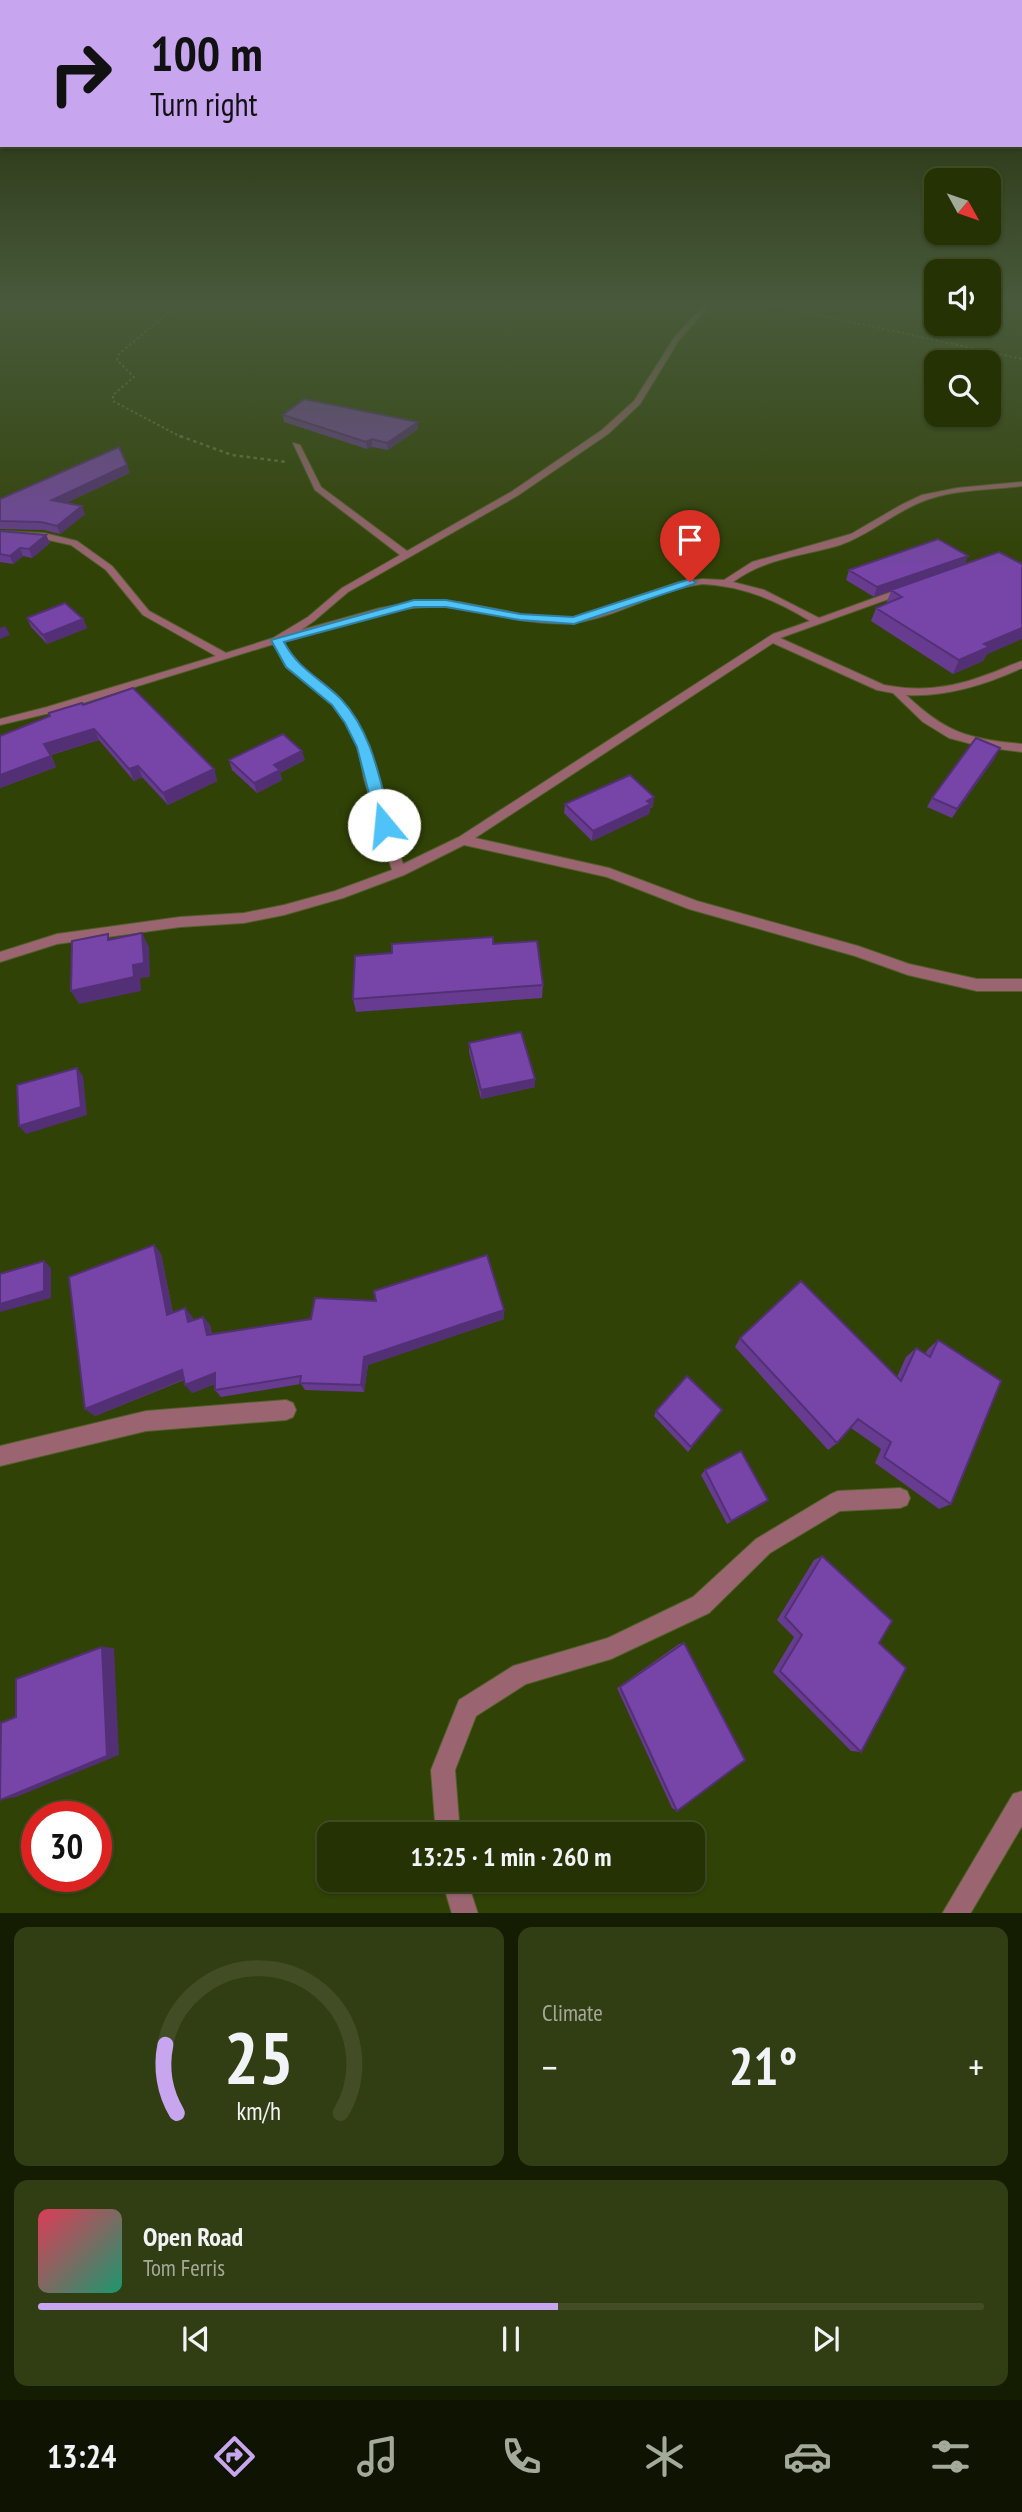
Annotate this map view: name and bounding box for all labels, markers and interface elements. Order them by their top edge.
text: 100 m [150,21,263,85]
icon: right [35,28,126,119]
text: Turn right [150,83,258,125]
north arrow [924,168,1001,245]
map controls [924,168,1001,427]
button: sound [924,259,1001,336]
button: search [924,350,1001,427]
pin [660,510,720,582]
icon: arrive [671,521,709,559]
position arrow [347,788,421,862]
speed limit sign: 30 [21,1801,112,1892]
text: 13:25 · 1 min · 260 m [411,1840,611,1873]
text: Climate [542,1998,603,2027]
text: 25 [224,2009,294,2103]
text: 21° [729,2032,797,2099]
text: − [542,2042,558,2091]
text: + [968,2042,984,2091]
text: km/h [237,2094,281,2126]
text: Open Road [143,2220,243,2253]
text: Tom Ferris [143,2253,225,2282]
icon: previous [177,2320,215,2358]
icon: pause [492,2320,530,2358]
icon: next [807,2320,845,2358]
icon: directions [210,2432,259,2481]
icon: music [353,2432,402,2481]
icon: phone [497,2432,546,2481]
icon: climate [640,2432,689,2481]
icon: car [783,2432,832,2481]
icon: filters [926,2432,975,2481]
text: 13:24 [47,2435,116,2477]

